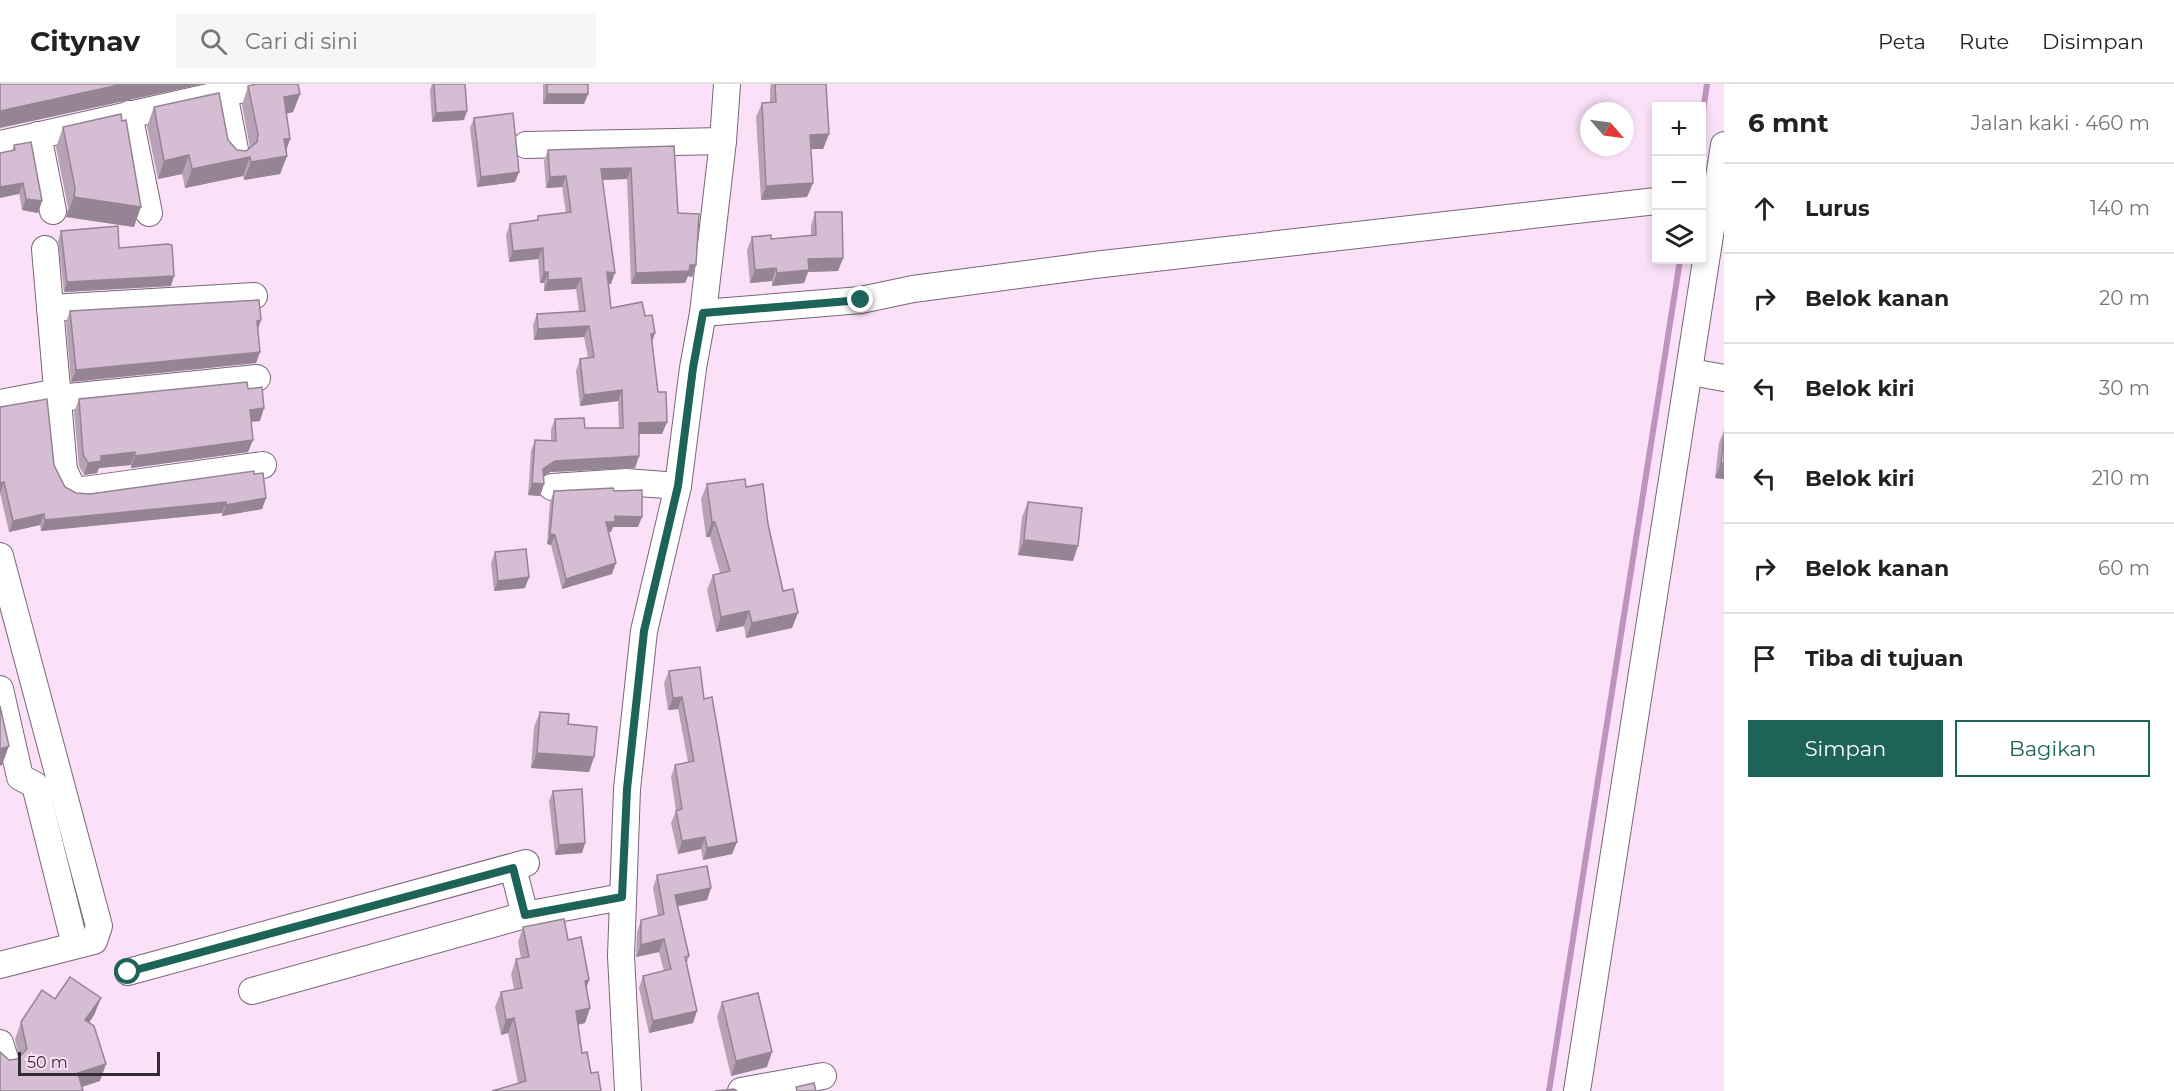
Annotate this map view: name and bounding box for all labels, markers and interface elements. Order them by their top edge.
search box [176,14,596,68]
text: Citynav [30,24,140,58]
icon: search [197,25,230,58]
text: Cari di sini [245,28,358,55]
text: Peta [1878,29,1926,54]
text: Rute [1959,29,2009,54]
text: Disimpan [2042,29,2144,54]
north arrow [1580,102,1634,156]
map controls [1652,102,1706,264]
button: + [1652,102,1706,156]
text: 6 mnt [1748,107,1828,139]
text: Jalan kaki · 460 m [1971,111,2150,135]
button: − [1652,156,1706,210]
icon: ahead [1748,192,1781,225]
text: Lurus [1805,195,1870,222]
text: 140 m [2090,196,2150,220]
button: layers [1652,210,1706,264]
icon: right [1748,282,1781,315]
text: Belok kanan [1805,285,1949,312]
route end [847,286,873,312]
text: 20 m [2099,286,2150,310]
icon: left [1748,372,1781,405]
text: Belok kiri [1805,375,1914,402]
text: 30 m [2099,376,2150,400]
icon: left [1748,462,1781,495]
text: Belok kiri [1805,465,1914,492]
text: 210 m [2092,466,2150,490]
icon: right [1748,552,1781,585]
text: Belok kanan [1805,555,1949,582]
text: 60 m [2098,556,2150,580]
icon: arrive [1748,642,1781,675]
text: Tiba di tujuan [1805,645,1963,672]
button: Simpan [1748,720,1943,777]
button: Bagikan [1955,720,2150,777]
route start [114,958,140,984]
scale bar [18,1049,160,1076]
text: 50 m [27,1053,68,1072]

